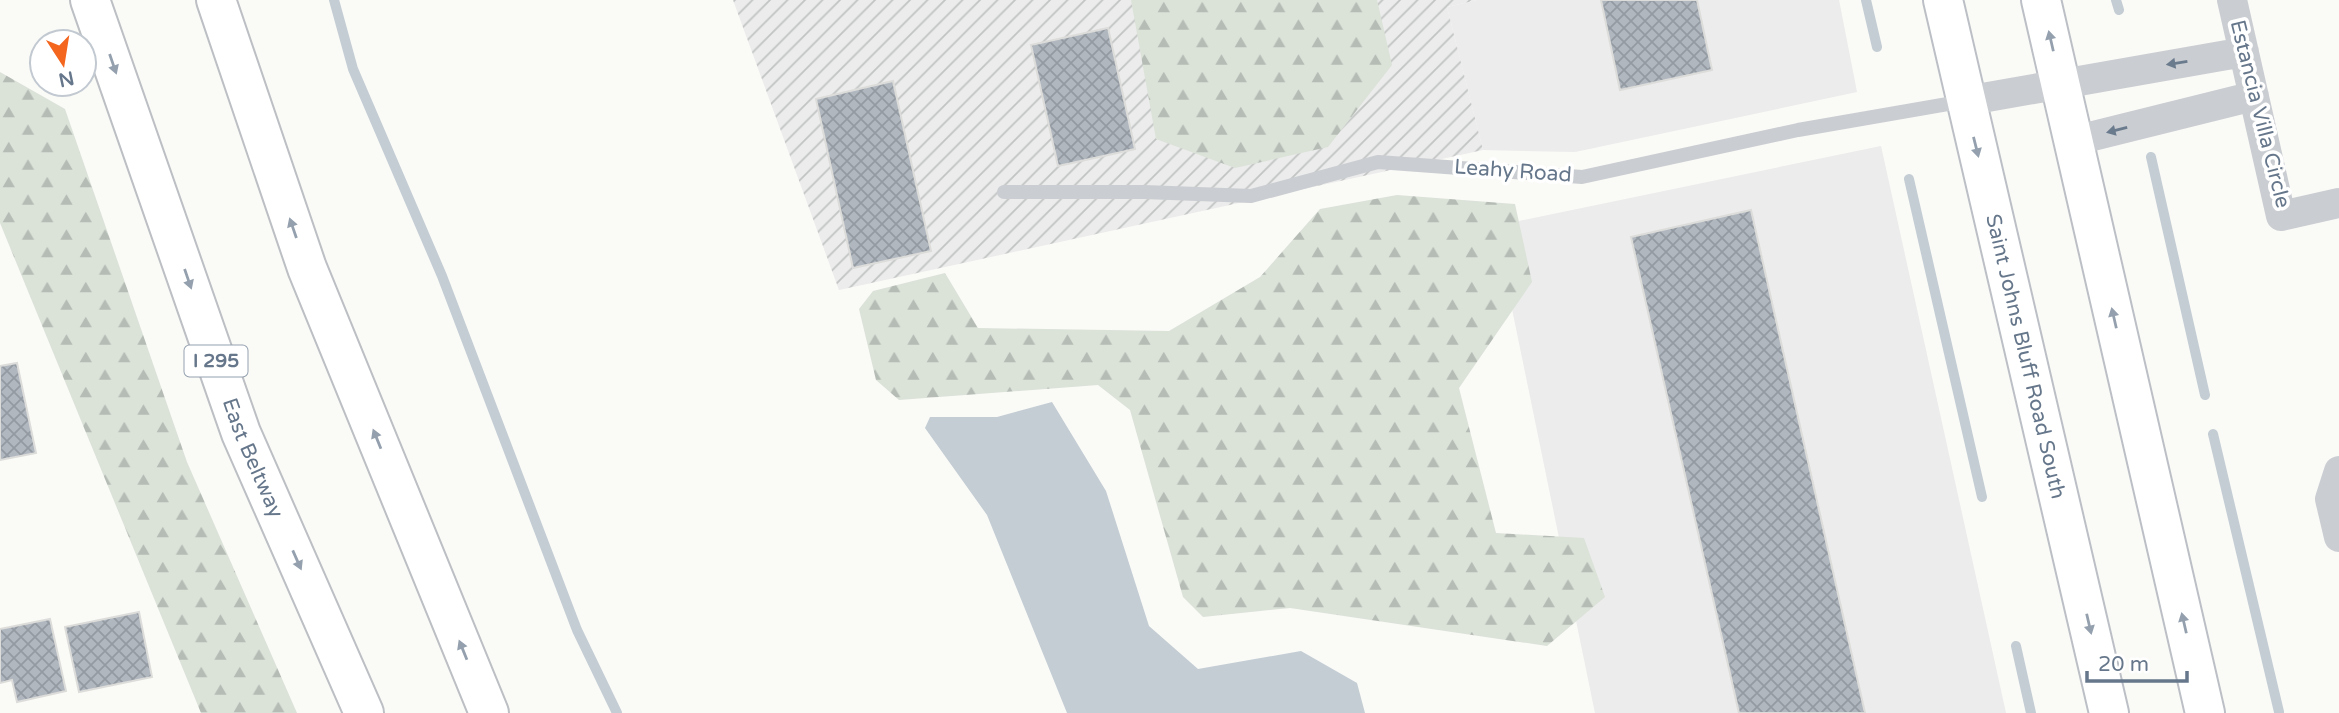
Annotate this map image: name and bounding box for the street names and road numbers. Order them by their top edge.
street label: Estancia Villa Circle [2225,17,2295,211]
street label: Leahy Road [1453,154,1573,188]
street label: Saint Johns Bluff Road South [1981,212,2071,501]
road number: I 295 [184,346,248,376]
street label: East Beltway [217,395,289,522]

